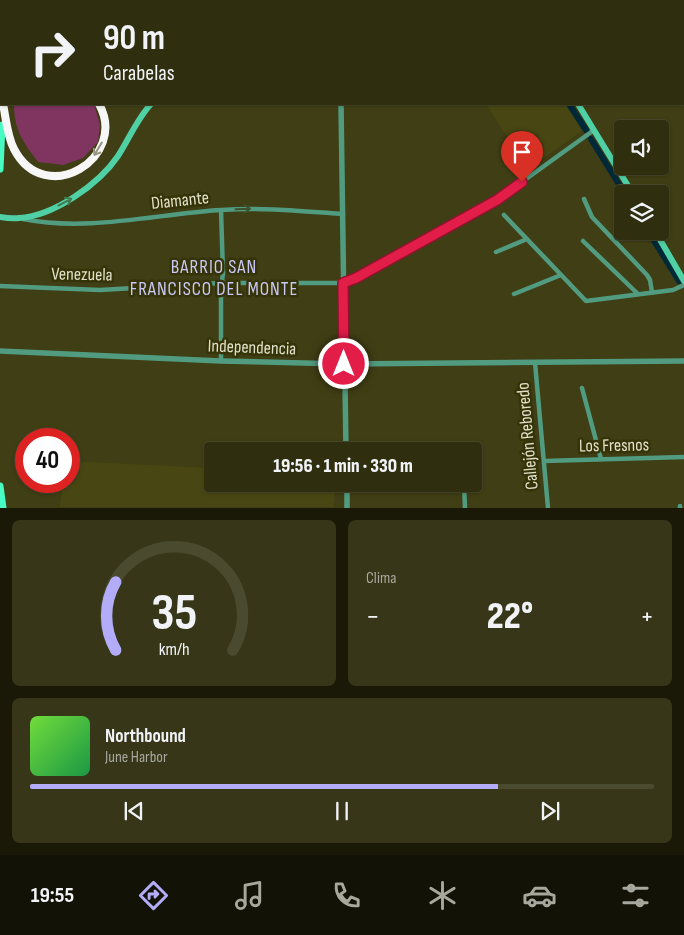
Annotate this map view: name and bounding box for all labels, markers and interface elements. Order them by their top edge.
text: 90 m [103,17,165,60]
icon: right [20,20,85,85]
text: Carabelas [103,60,175,87]
map controls [614,120,669,240]
button: sound [614,120,669,175]
pin [501,131,543,182]
icon: arrive [508,138,536,166]
one-way arrow [93,142,103,156]
button: layers [614,185,669,240]
street label: Diamante [150,187,210,214]
one-way arrow [57,197,72,206]
one-way arrow [235,205,251,214]
district label: BARRIO SAN FRANCISCO DEL MONTE [130,256,298,301]
street label: Venezuela [51,263,113,286]
street label: Independencia [207,335,297,360]
position arrow [317,337,369,389]
street label: Callejón Reboredo [512,381,543,491]
speed limit sign: 40 [15,428,80,493]
street label: Los Fresnos [579,434,649,457]
text: 19:56 · 1 min · 330 m [273,455,413,478]
text: Clima [366,569,396,588]
text: 35 [151,582,197,645]
text: 22° [487,594,533,639]
text: − [366,600,380,633]
text: + [640,600,654,633]
text: km/h [159,639,189,660]
text: Northbound [105,725,186,748]
text: June Harbor [105,748,168,767]
icon: previous [120,797,148,825]
icon: pause [328,797,356,825]
icon: next [536,797,564,825]
icon: directions [136,878,171,913]
icon: music [232,878,267,913]
icon: phone [329,878,364,913]
icon: climate [425,878,460,913]
icon: car [522,878,557,913]
icon: filters [618,878,653,913]
text: 19:55 [31,882,74,909]

